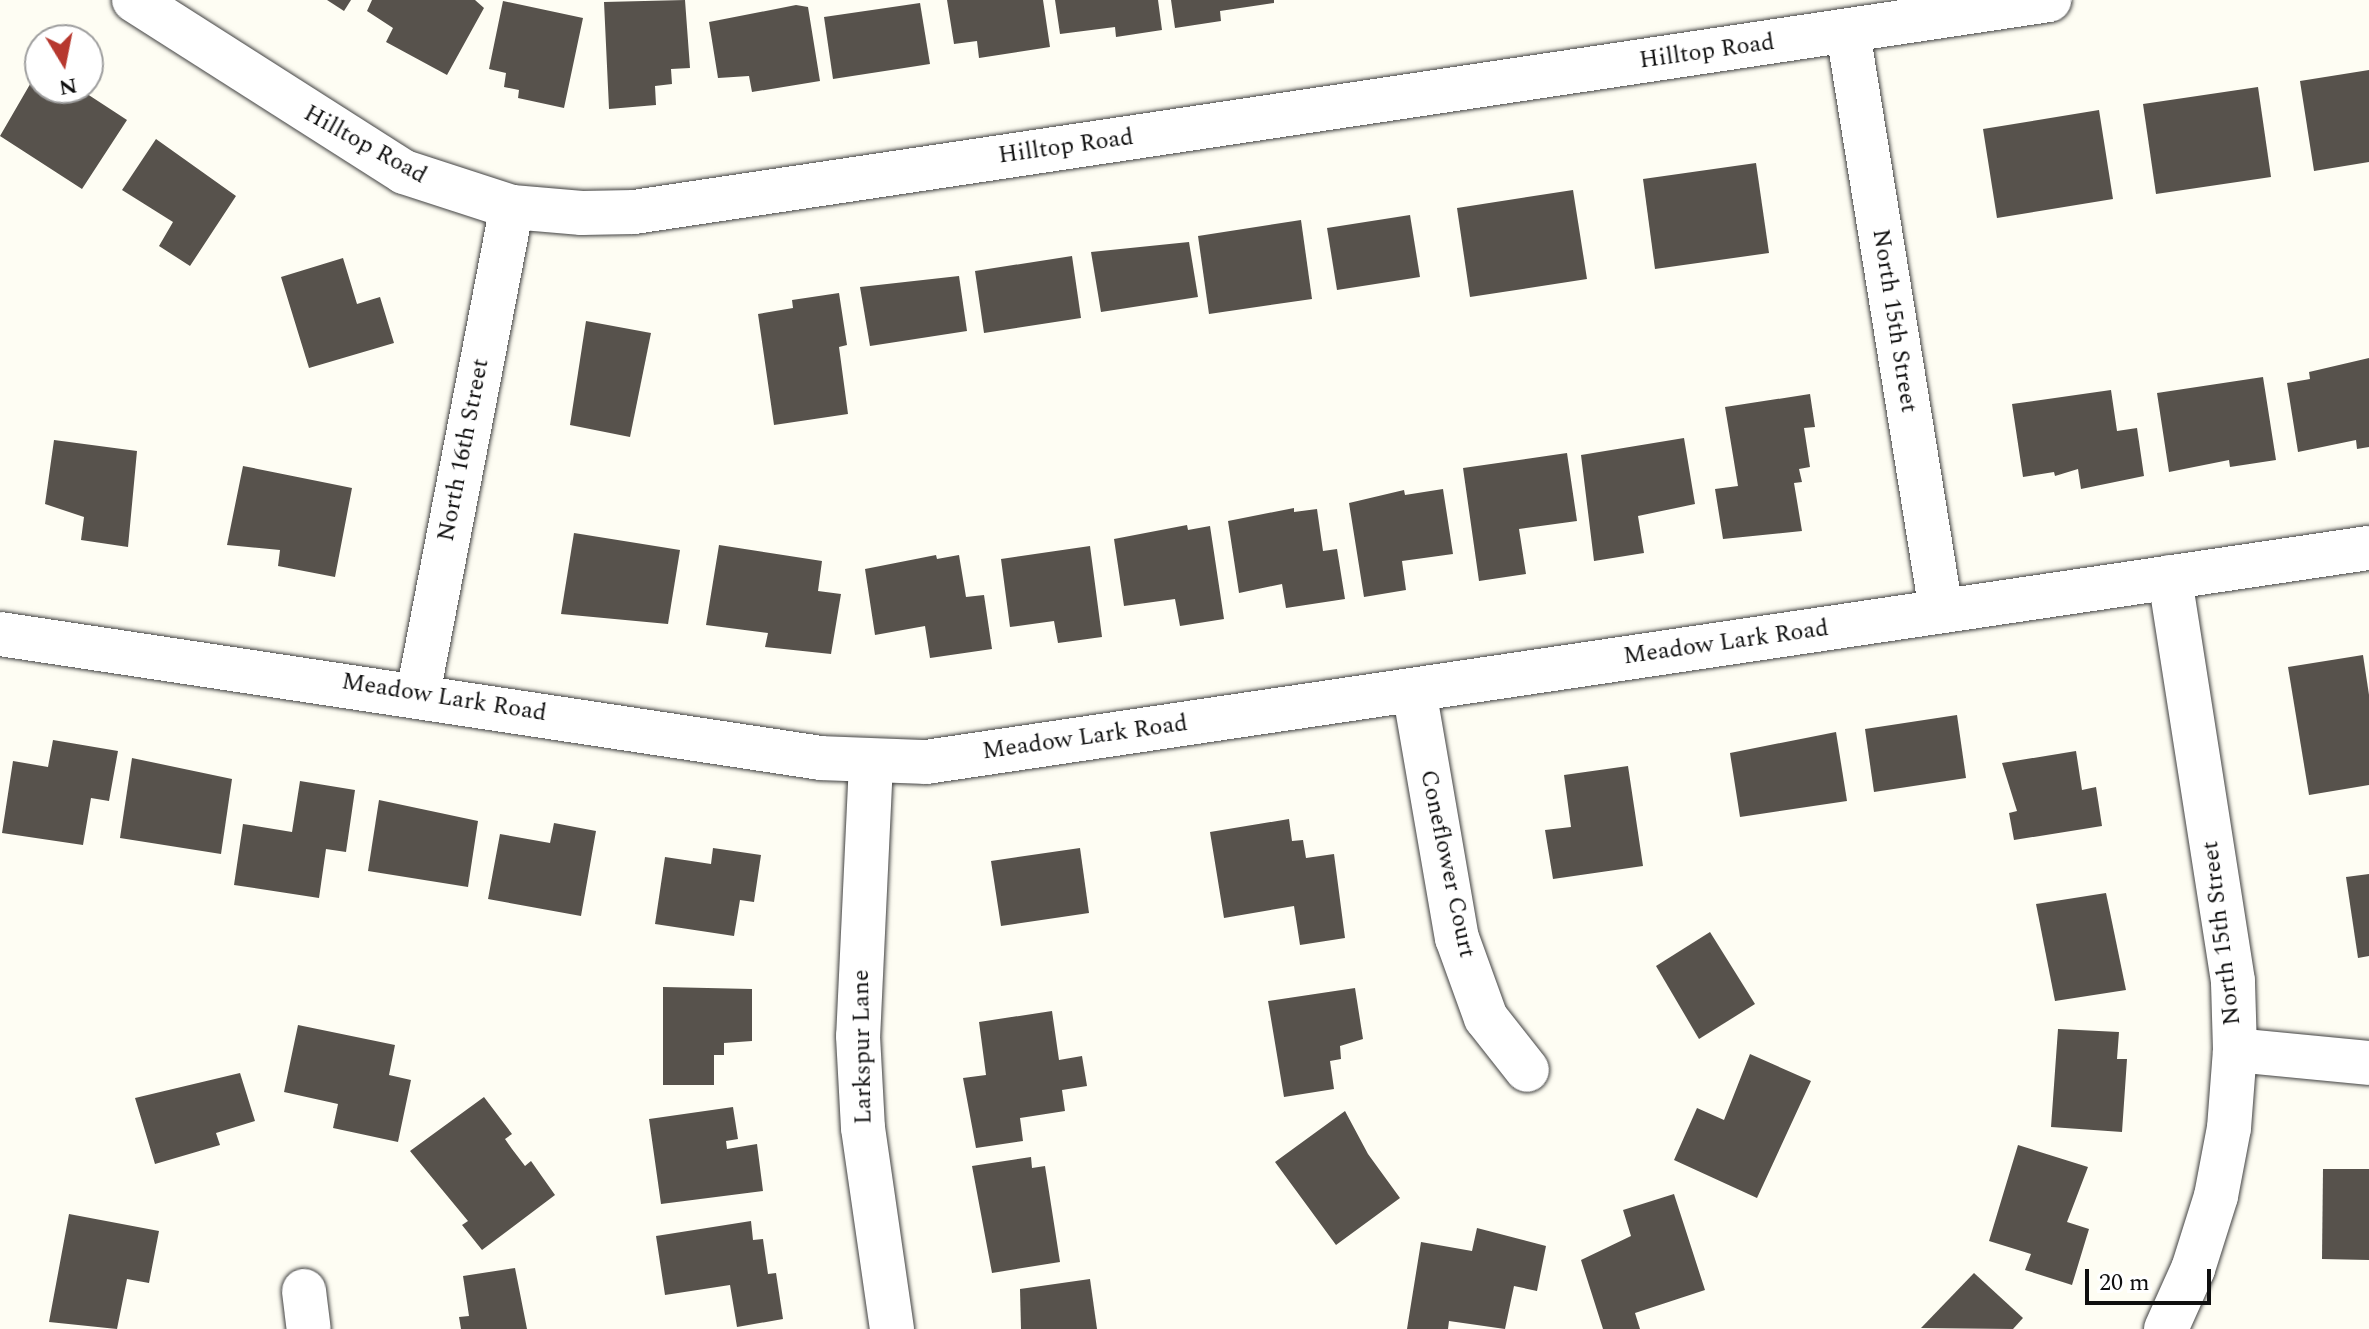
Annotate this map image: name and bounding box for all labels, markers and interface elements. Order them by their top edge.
north arrow [24,24,104,104]
street label: Hilltop Road [1638,28,1776,76]
text: N [56,68,80,104]
street label: Hilltop Road [298,99,432,191]
street label: Hilltop Road [997,123,1135,171]
street label: North 15th Street [1865,227,1923,415]
street label: North 16th Street [432,356,496,544]
street label: Meadow Lark Road [1622,614,1830,672]
street label: Meadow Lark Road [340,668,548,728]
street label: Meadow Lark Road [981,709,1189,767]
street label: Coneflower Court [1413,767,1481,961]
street label: North 15th Street [2196,839,2248,1027]
street label: Larkspur Lane [847,969,879,1125]
scale bar [2089,1253,2215,1303]
text: 20 m [2099,1265,2150,1301]

